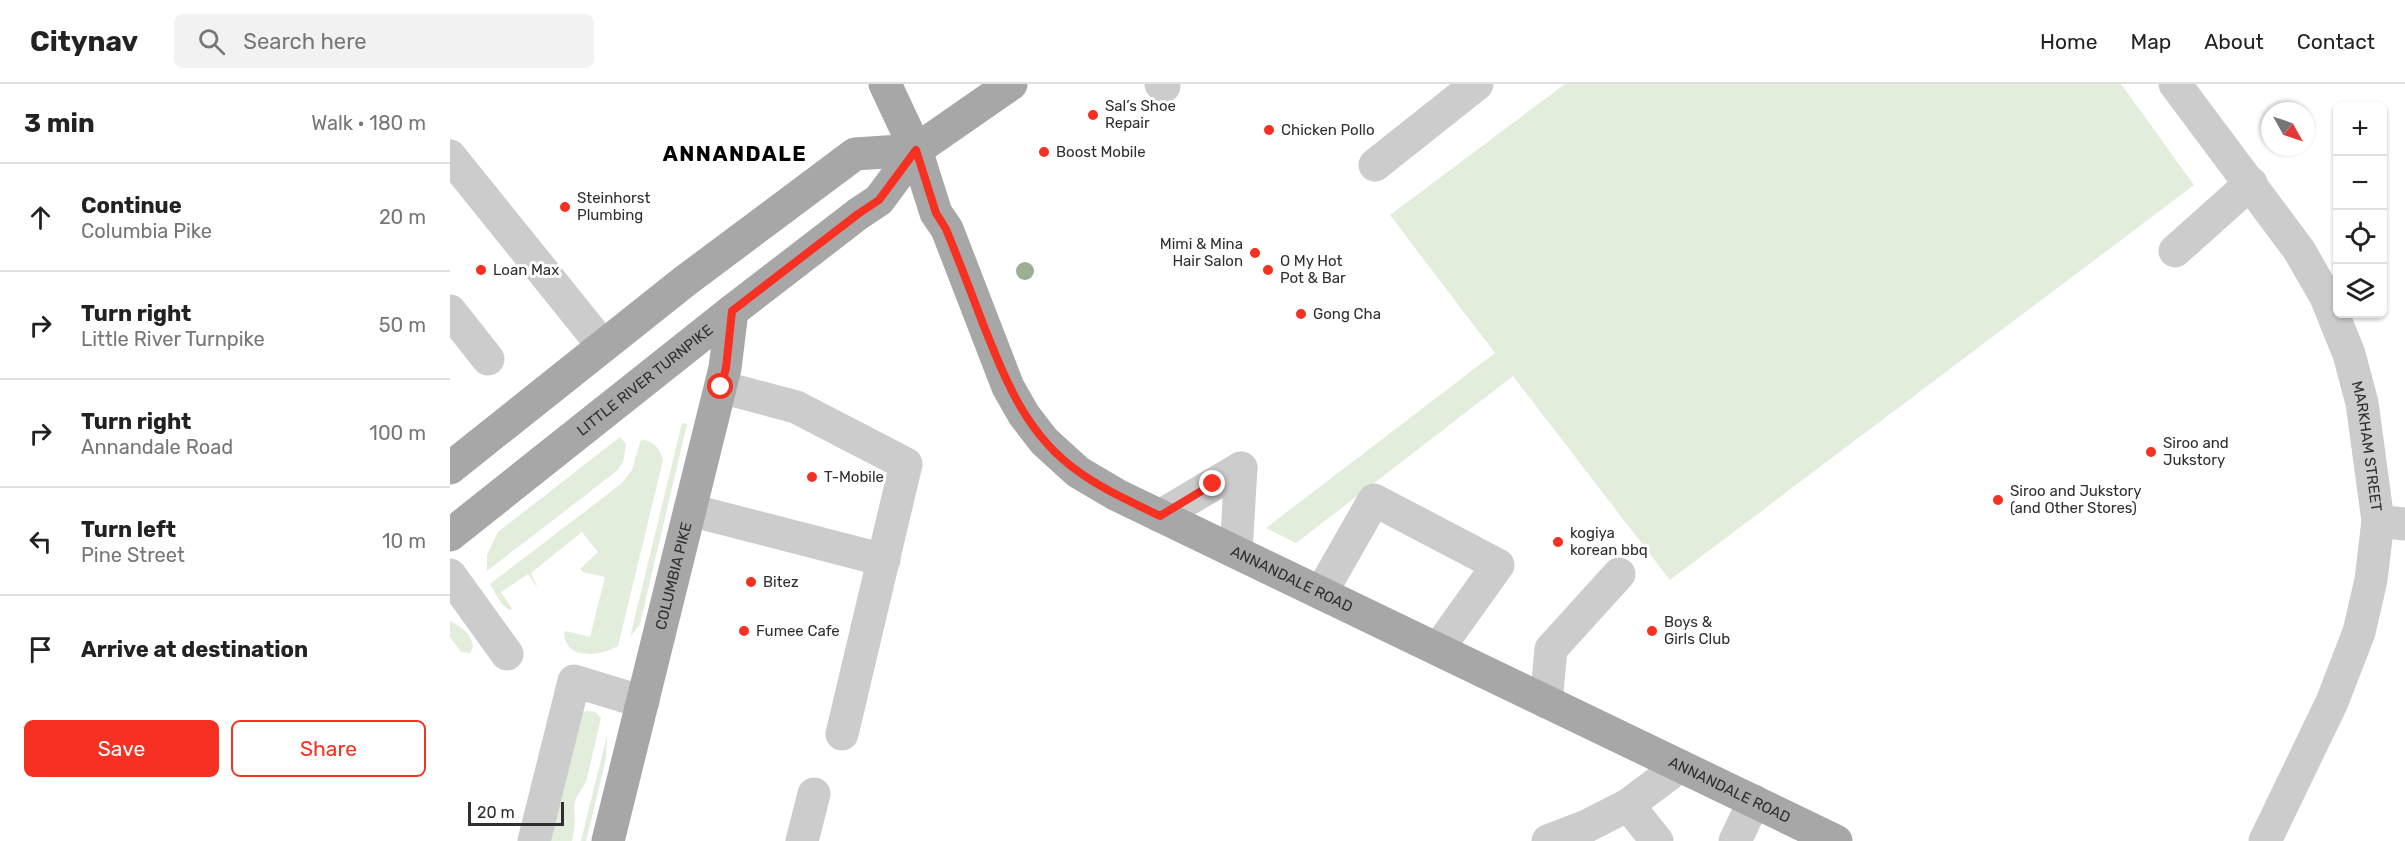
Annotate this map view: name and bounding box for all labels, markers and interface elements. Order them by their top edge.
search box [174,14,594,68]
text: Citynav [30,25,138,58]
icon: search [195,25,228,58]
text: Search here [243,28,367,55]
text: Home [2040,29,2097,54]
text: Map [2130,29,2171,54]
text: About [2204,29,2264,54]
text: Contact [2297,29,2375,54]
place label: Sal’s Shoe Repair [1105,97,1176,132]
north arrow [2261,102,2315,156]
map controls [2333,102,2387,318]
button: + [2333,102,2387,156]
text: 3 min [24,108,95,139]
marker: Sal’s Shoe Repair [1086,108,1100,122]
text: Walk · 180 m [311,111,426,135]
place label: Chicken Pollo [1281,121,1375,139]
marker: Chicken Pollo [1262,123,1276,137]
district label: ANNANDALE [663,141,807,166]
place label: Boost Mobile [1056,143,1146,161]
marker: Boost Mobile [1037,145,1051,159]
button: − [2333,156,2387,210]
place label: Steinhorst Plumbing [577,189,650,224]
text: Continue [81,192,182,219]
marker: Steinhorst Plumbing [558,200,572,214]
icon: ahead [24,201,57,234]
text: 20 m [379,205,426,229]
button: locate [2333,210,2387,264]
text: Columbia Pike [81,219,212,243]
place label: Mimi & Mina Hair Salon [1160,235,1243,270]
marker: Mimi & Mina Hair Salon [1248,246,1262,260]
place label: O My Hot Pot & Bar [1280,252,1346,287]
place label: Loan Max [493,261,559,279]
marker: Loan Max [474,263,488,277]
marker: O My Hot Pot & Bar [1261,263,1275,277]
button: layers [2333,264,2387,318]
text: Turn right [81,300,191,327]
place label: Gong Cha [1313,305,1381,323]
marker: Gong Cha [1294,307,1308,321]
icon: right [24,309,57,342]
text: 50 m [379,313,426,337]
street label: LITTLE RIVER TURNPIKE [573,321,717,440]
text: Little River Turnpike [81,327,265,351]
route start [707,373,733,399]
street label: MARKHAM STREET [2348,379,2386,513]
text: Turn right [81,408,191,435]
icon: right [24,417,57,450]
text: 100 m [369,421,426,445]
place label: Siroo and Jukstory [2163,434,2229,469]
text: Annandale Road [81,435,233,459]
marker: Siroo and Jukstory [2144,445,2158,459]
place label: T-Mobile [824,468,884,486]
marker: T-Mobile [805,470,819,484]
route end [1199,470,1225,496]
place label: Siroo and Jukstory (and Other Stores) [2010,482,2142,517]
marker: Siroo and Jukstory (and Other Stores) [1991,493,2005,507]
text: Turn left [81,516,176,543]
street label: COLUMBIA PIKE [652,520,696,632]
place label: kogiya korean bbq [1570,524,1648,559]
icon: left [24,525,57,558]
text: 10 m [382,529,426,553]
marker: kogiya korean bbq [1551,535,1565,549]
street label: ANNANDALE ROAD [1228,542,1356,616]
text: Pine Street [81,543,185,567]
place label: Bitez [763,573,799,591]
marker: Bitez [744,575,758,589]
place label: Boys & Girls Club [1664,613,1730,648]
place label: Fumee Cafe [756,622,840,640]
marker: Fumee Cafe [737,624,751,638]
marker: Boys & Girls Club [1645,624,1659,638]
icon: arrive [24,633,57,666]
text: Arrive at destination [81,636,308,663]
button: Save [24,720,219,777]
button: Share [231,720,426,777]
street label: ANNANDALE ROAD [1666,753,1793,827]
scale bar [468,799,564,826]
text: 20 m [477,803,515,822]

